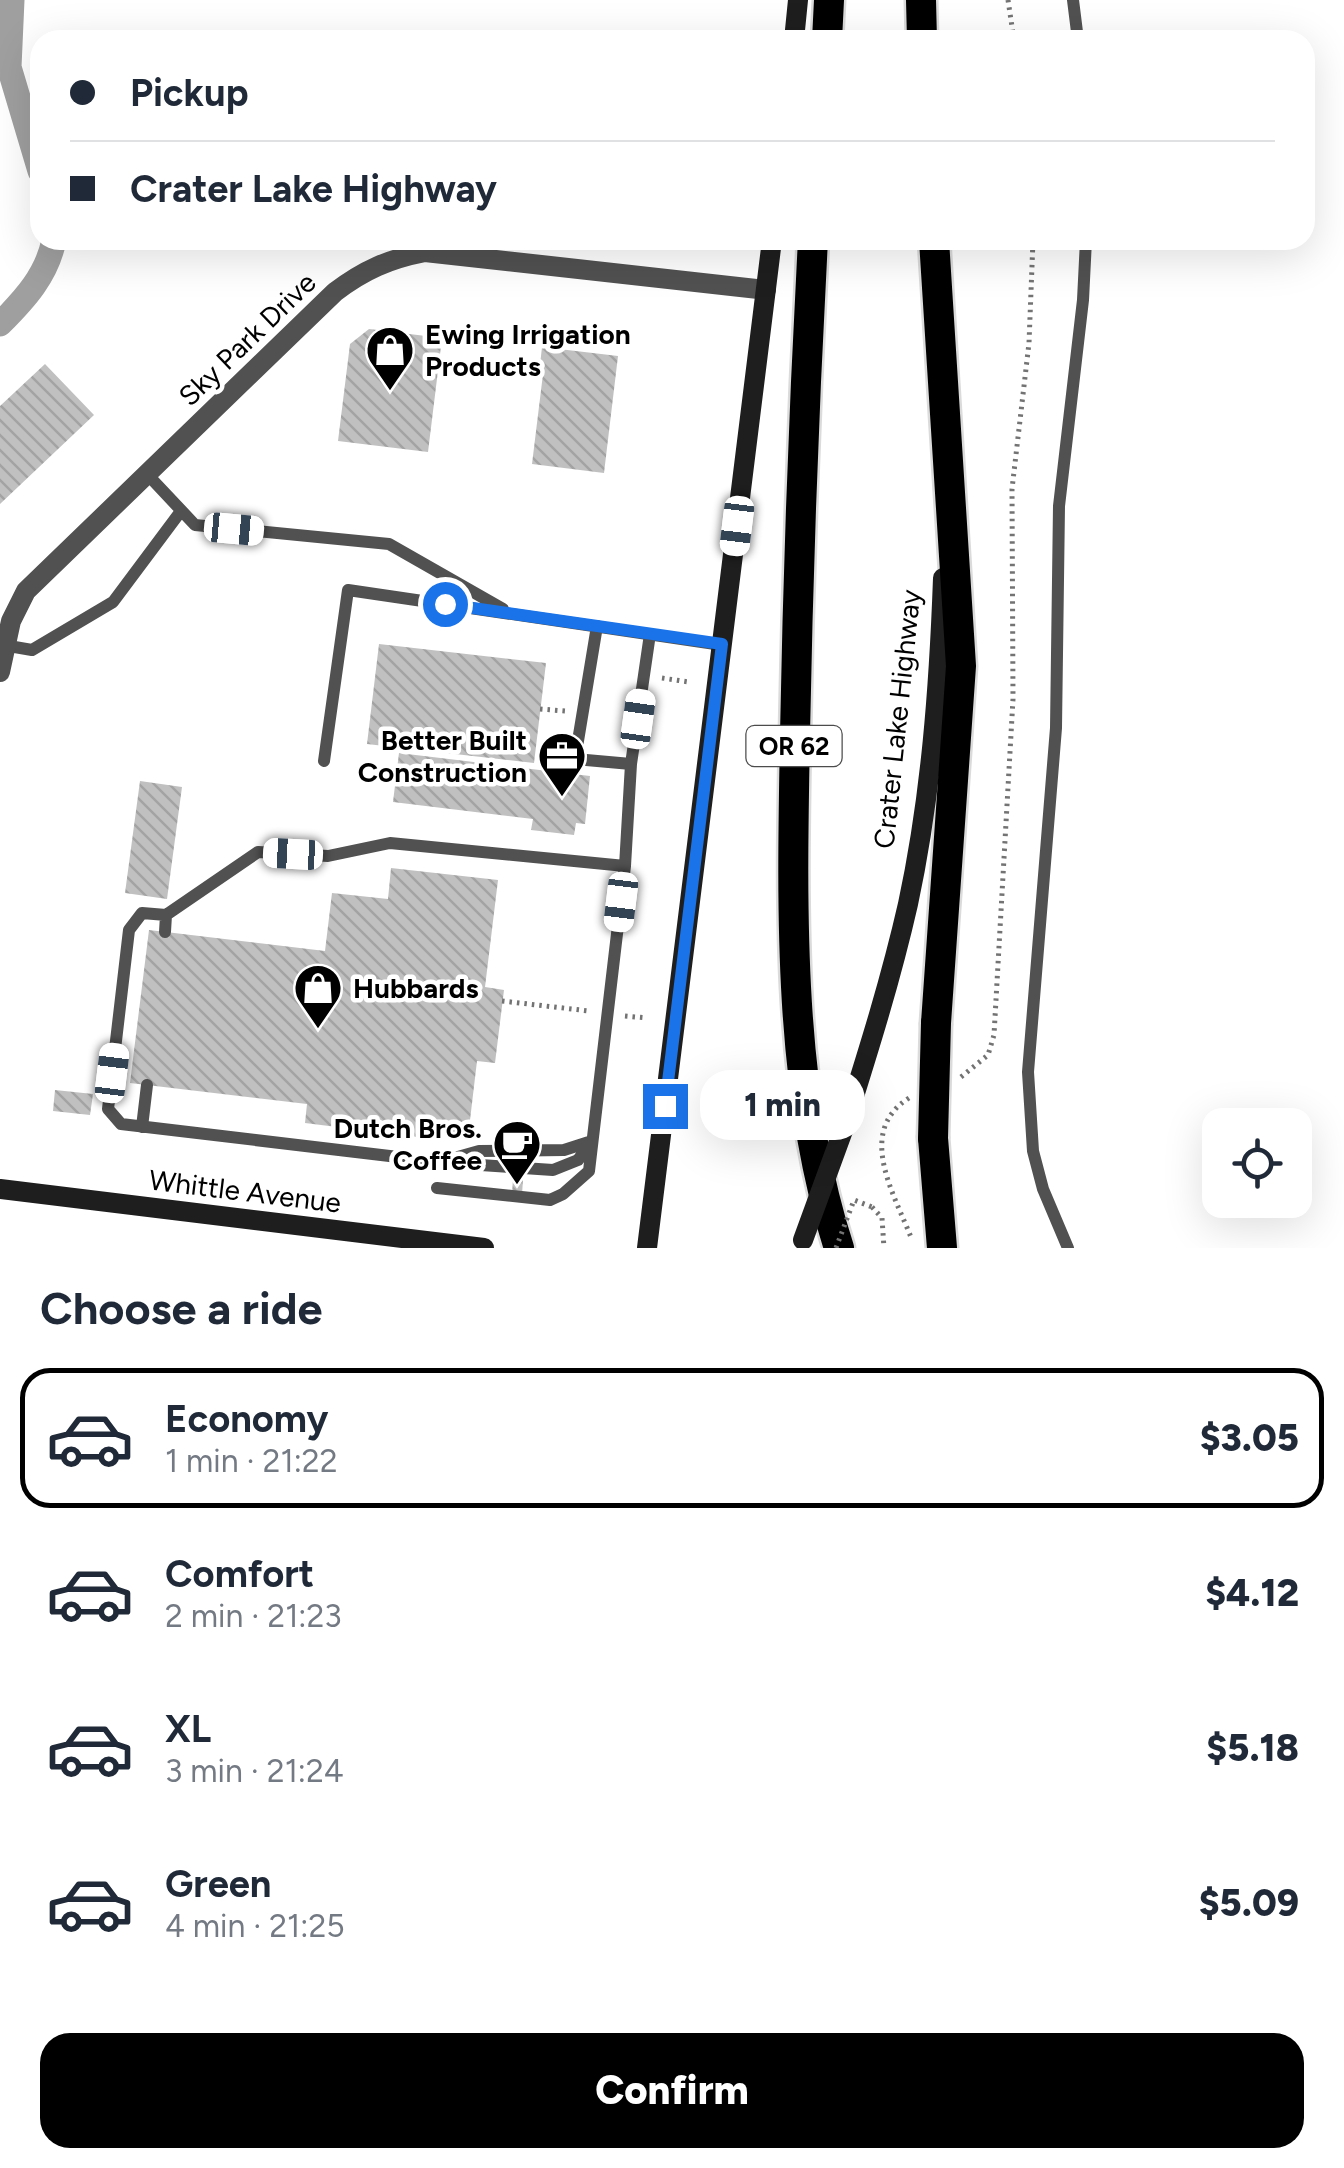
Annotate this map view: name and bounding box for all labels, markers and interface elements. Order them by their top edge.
text: Pickup [130,70,248,116]
text: Crater Lake Highway [130,166,497,212]
street label: Sky Park Drive [171,265,323,413]
place label: Ewing Irrigation Products [425,317,631,383]
shop icon: Ewing Irrigation Products [364,324,416,392]
car [718,494,756,558]
car [203,511,265,547]
route start [423,582,468,627]
street label: Crater Lake Highway [866,588,928,850]
car [619,687,657,751]
place label: Better Built Construction [358,723,527,789]
road number: OR 62 [746,726,842,766]
office icon: Better Built Construction [536,730,588,798]
car [262,837,324,871]
car [602,870,640,934]
shop icon: Hubbards [292,962,344,1030]
place label: Hubbards [353,971,479,1005]
car [93,1041,131,1105]
callout: 1 min [700,1071,865,1141]
route end [643,1084,688,1129]
text: 1 min [744,1086,821,1124]
map controls [1202,1108,1312,1218]
button: locate [1202,1108,1312,1218]
place label: Dutch Bros. Coffee [334,1111,482,1177]
cafe icon: Dutch Bros. Coffee [491,1118,543,1186]
street label: Whittle Avenue [147,1162,343,1220]
text: Choose a ride [40,1281,322,1335]
icon: car [45,1393,135,1483]
text: Economy [165,1396,328,1442]
text: $3.05 [1200,1415,1299,1461]
text: 1 min · 21:22 [165,1442,338,1480]
icon: car [45,1548,135,1638]
text: Comfort [165,1551,314,1597]
text: $4.12 [1205,1570,1299,1616]
text: 2 min · 21:23 [165,1597,342,1635]
icon: car [45,1703,135,1793]
text: XL [165,1706,211,1752]
text: $5.18 [1206,1725,1299,1771]
text: 3 min · 21:24 [165,1752,344,1790]
icon: car [45,1858,135,1948]
text: Green [165,1861,271,1907]
text: $5.09 [1199,1880,1299,1926]
text: 4 min · 21:25 [165,1907,345,1945]
button: Confirm [40,2033,1304,2148]

